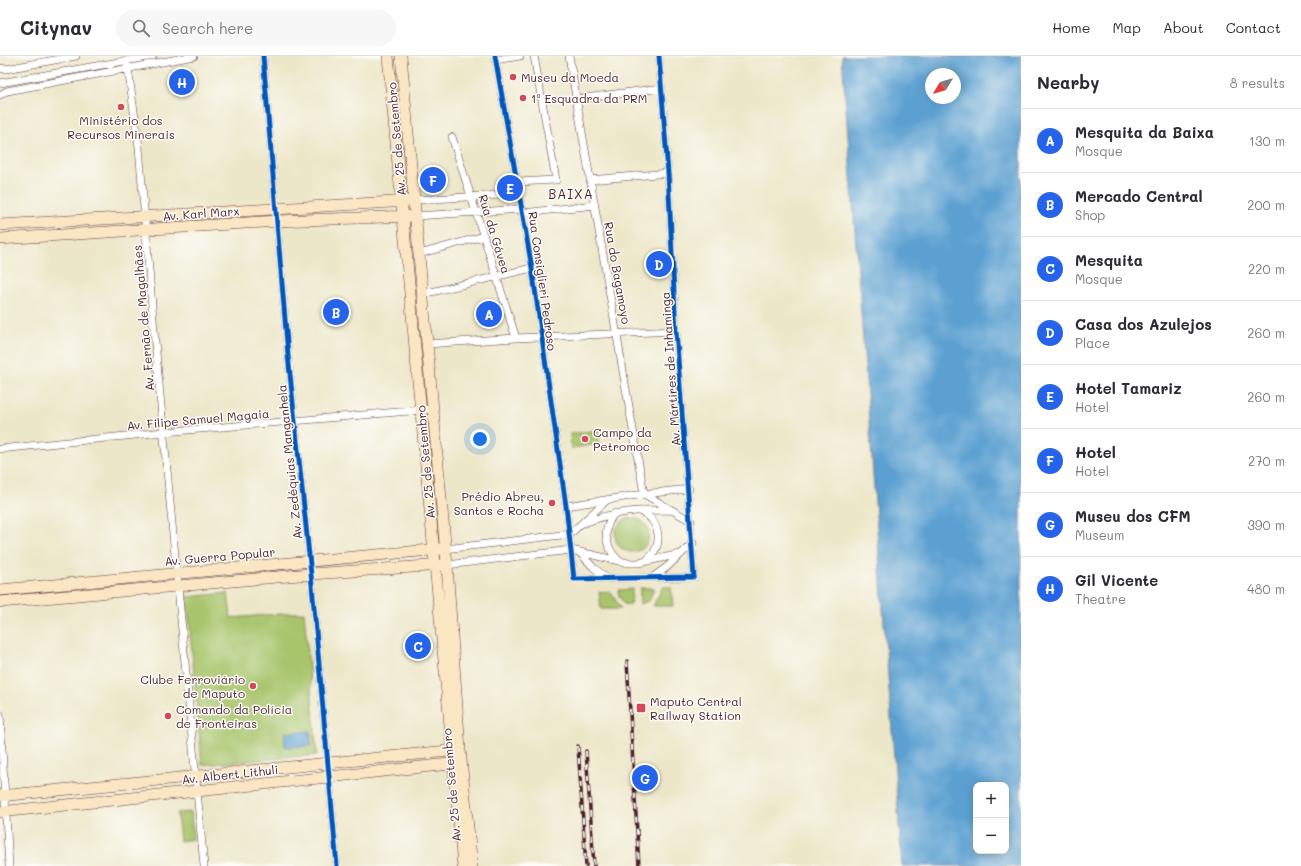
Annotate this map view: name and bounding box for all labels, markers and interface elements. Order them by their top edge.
search box [116,10,396,46]
text: Citynav [20,15,92,40]
icon: search [130,17,152,39]
text: Search here [162,18,253,38]
text: Home [1052,18,1090,37]
text: Map [1112,18,1141,37]
text: About [1163,18,1204,37]
text: Contact [1226,18,1281,37]
pin: H [169,67,195,97]
north arrow [925,68,961,104]
place label: Museu da Moeda [521,69,619,85]
text: Nearby [1037,71,1099,93]
marker: Museu da Moeda [508,72,518,82]
text: 8 results [1230,74,1285,91]
street label: Av. 25 de Setembro [383,82,409,196]
place label: 1ª Esquadra da PRM [531,90,647,106]
marker: 1ª Esquadra da PRM [518,93,528,103]
marker: Ministério dos Recursos Minerais [116,102,126,112]
place label: Ministério dos Recursos Minerais [67,112,175,142]
text: Mesquita da Baixa [1075,122,1214,142]
text: A [1045,132,1055,149]
text: 130 m [1249,132,1285,149]
text: Mosque [1075,142,1123,159]
pin: F [420,165,446,195]
pin: E [497,173,523,203]
district label: BAIXA [548,185,594,202]
text: Mercado Central [1075,186,1203,206]
street label: Rua da Gávea [475,192,515,276]
text: B [1046,196,1054,213]
text: 200 m [1247,196,1285,213]
street label: Av. Karl Marx [162,202,240,224]
text: Shop [1075,206,1105,223]
street label: Rua Consiglieri Pedroso [525,210,561,352]
street label: Rua do Bagamoyo [601,221,635,325]
street label: Av. Fernão de Magalhães [129,244,157,392]
pin: D [646,249,672,279]
text: Mesquita [1075,250,1143,270]
text: C [1045,260,1055,277]
text: 220 m [1248,260,1285,277]
text: Mosque [1075,270,1123,287]
street label: Av. Mártires de Inhaminga [657,291,683,447]
pin: B [323,297,349,327]
pin: A [476,299,502,329]
text: Casa dos Azulejos [1075,314,1212,334]
text: D [1045,324,1055,341]
text: 260 m [1247,324,1285,341]
text: Place [1075,334,1110,351]
text: Hotel Tamariz [1075,378,1182,398]
street label: Av. Zedéquias Manganhela [273,384,305,540]
text: E [1046,388,1054,405]
text: 260 m [1247,388,1285,405]
text: Hotel [1075,398,1109,415]
street label: Av. Filipe Samuel Magaia [126,405,270,433]
street label: Av. 25 de Setembro [412,405,438,519]
place label: Campo da Petromoc [593,424,652,454]
your location [470,429,490,449]
marker: Campo da Petromoc [580,434,590,444]
text: Hotel [1075,442,1116,462]
text: F [1046,452,1054,469]
text: 270 m [1248,452,1285,469]
text: Hotel [1075,462,1109,479]
place label: Prédio Abreu, Santos e Rocha [454,488,544,518]
marker: Prédio Abreu, Santos e Rocha [547,498,557,508]
text: Museu dos CFM [1075,506,1191,526]
text: G [1045,516,1055,533]
text: 390 m [1247,516,1285,533]
text: Museum [1075,526,1124,543]
street label: Av. Guerra Popular [164,543,276,569]
text: Gil Vicente [1075,570,1158,590]
text: H [1045,580,1055,597]
text: 480 m [1247,580,1285,597]
text: Theatre [1075,590,1126,607]
pin: C [405,631,431,661]
place label: Clube Ferroviário de Maputo [140,671,245,701]
marker: Clube Ferroviário de Maputo [248,681,258,691]
place label: Maputo Central Railway Station [650,693,742,723]
place label: Comando da Polícia de Fronteiras [176,701,292,731]
marker: Maputo Central Railway Station [635,702,647,714]
marker: Comando da Polícia de Fronteiras [163,711,173,721]
street label: Av. 25 de Setembro [438,728,464,842]
street label: Av. Albert Lithuli [181,761,279,787]
pin: G [632,763,658,793]
map controls [973,782,1009,854]
button: + [973,782,1009,818]
button: − [973,818,1009,854]

